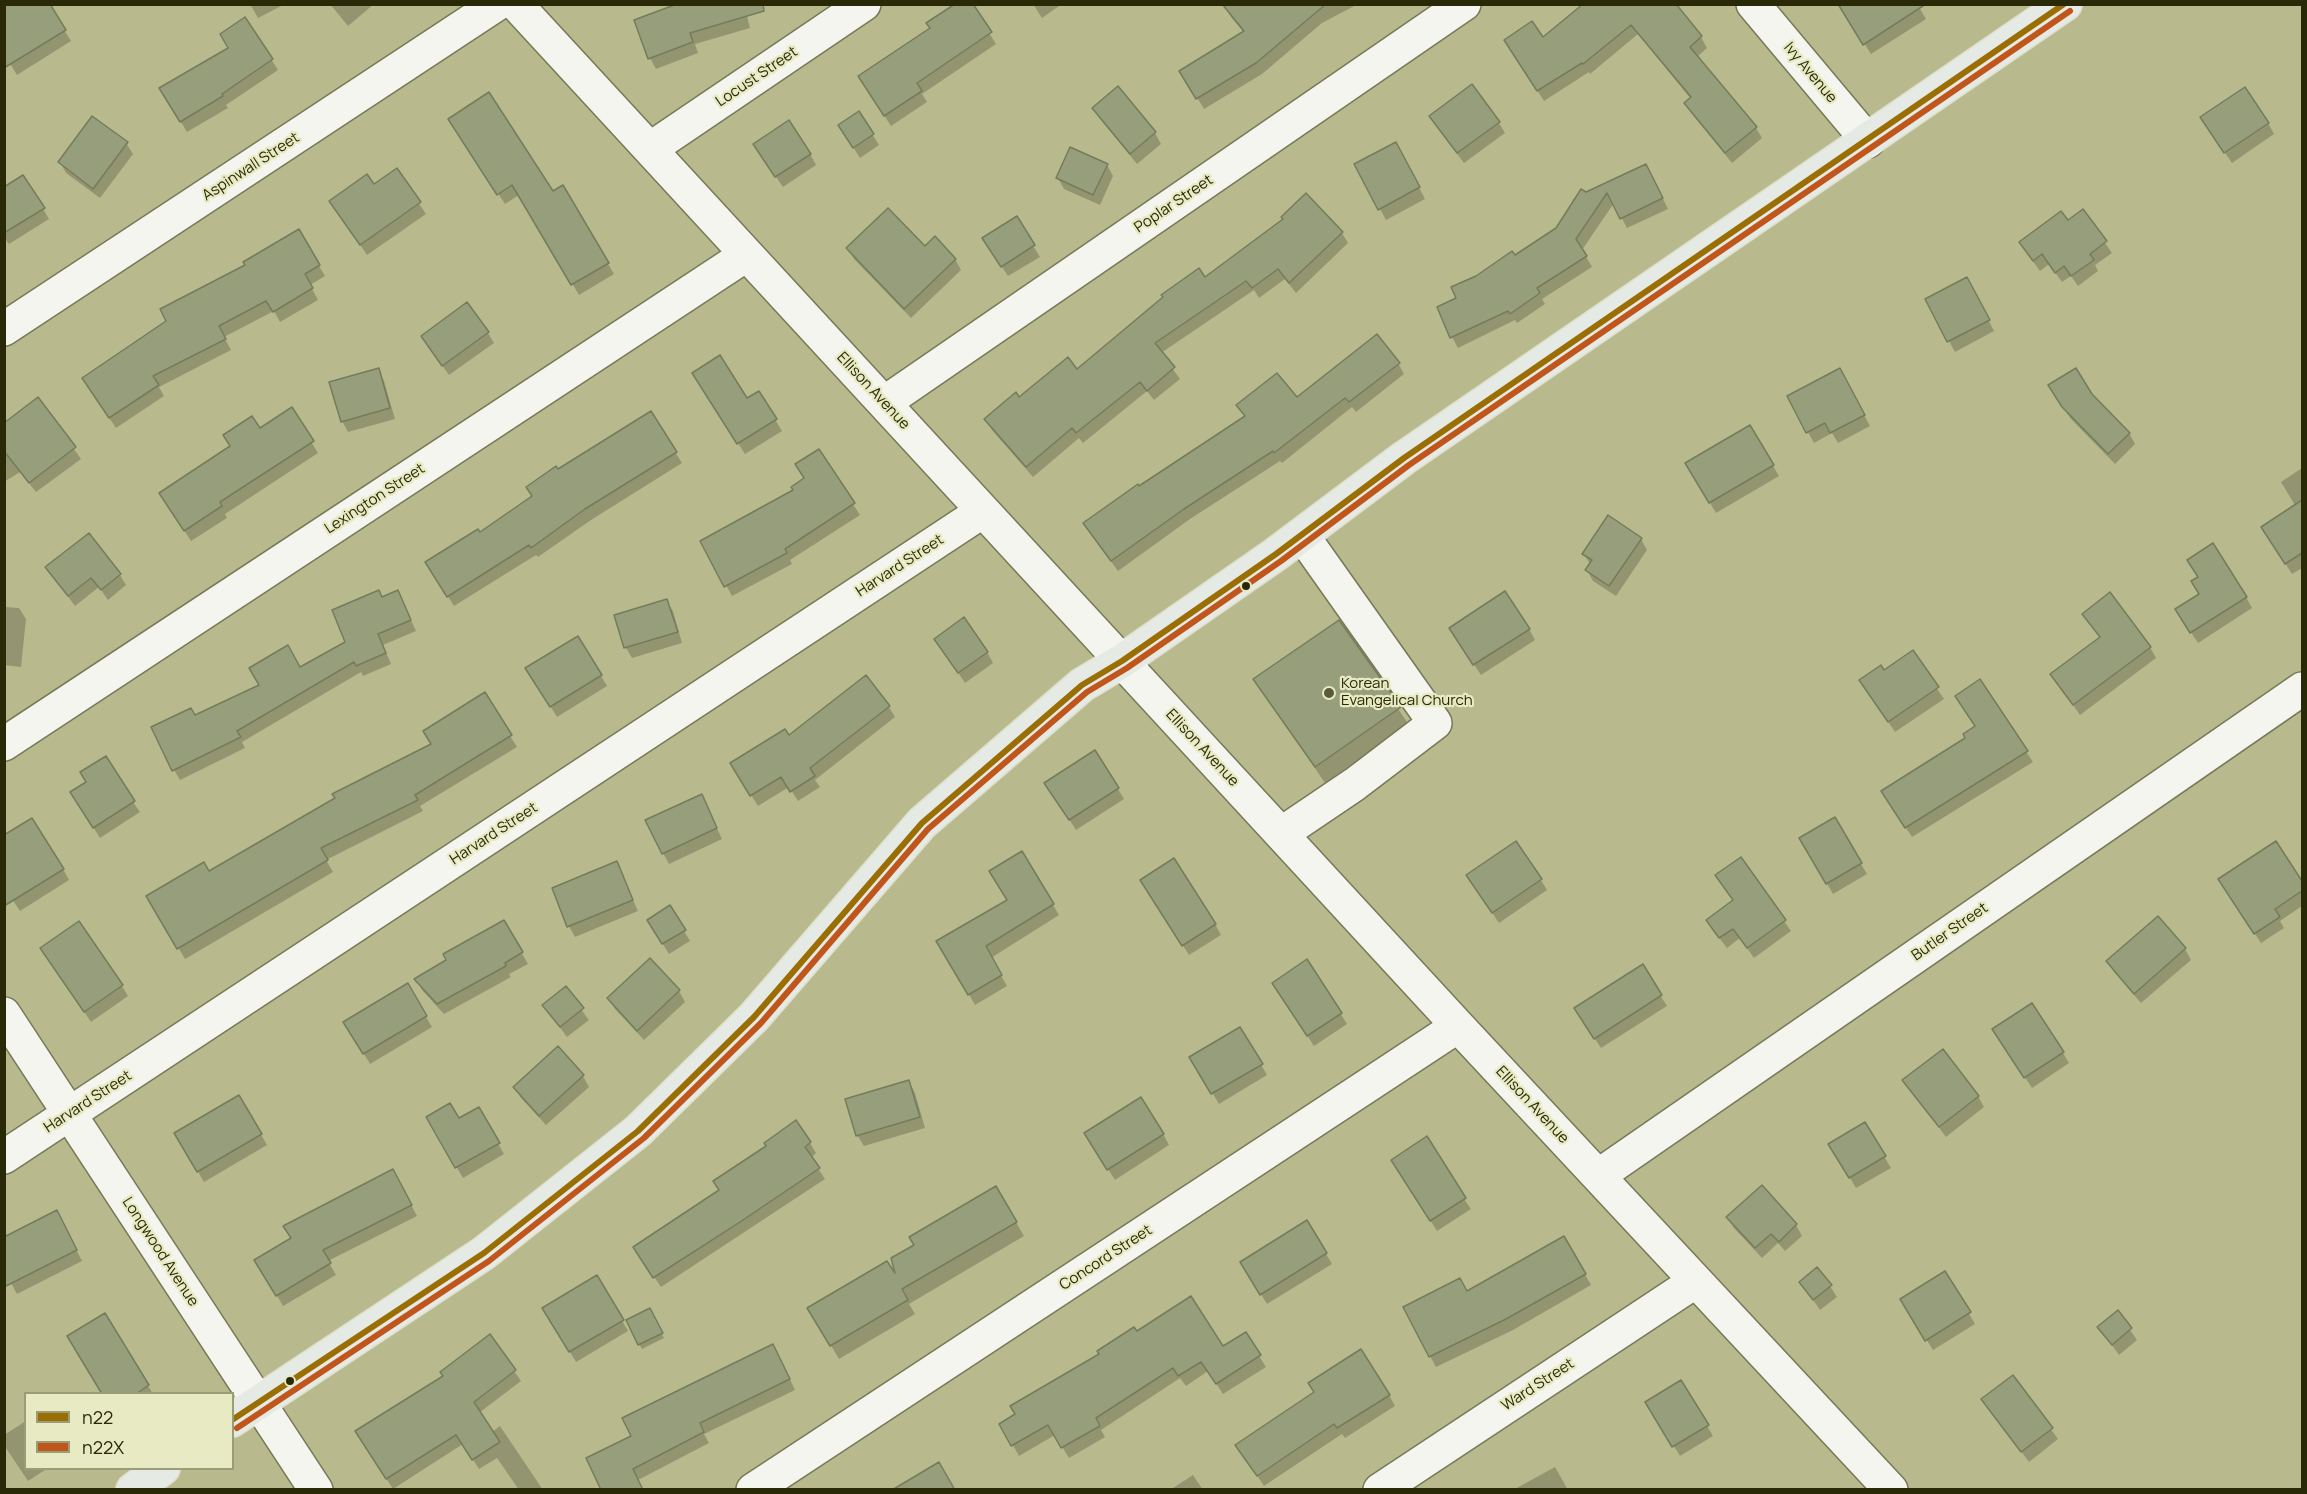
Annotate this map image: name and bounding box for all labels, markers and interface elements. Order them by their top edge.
street label: Ivy Avenue [1780,39,1840,107]
street label: Locust Street [713,43,801,111]
street label: Aspinwall Street [199,129,303,205]
street label: Poplar Street [1131,171,1217,237]
street label: Ellison Avenue [833,349,913,433]
street label: Lexington Street [322,460,428,538]
street label: Harvard Street [853,531,947,601]
unlabelled marker [1240,580,1252,592]
place label: Korean Evangelical Church [1341,675,1473,710]
marker: Korean Evangelical Church [1322,686,1336,700]
street label: Ellison Avenue [1162,706,1242,790]
street label: Harvard Street [447,799,541,869]
street label: Butler Street [1908,899,1992,965]
street label: Ellison Avenue [1492,1063,1572,1147]
street label: Harvard Street [41,1067,135,1137]
street label: Longwood Avenue [118,1194,202,1310]
street label: Concord Street [1056,1221,1156,1295]
street label: Ward Street [1498,1355,1578,1415]
unlabelled marker [284,1375,296,1387]
legend [24,1392,234,1470]
text: n22 [82,1405,113,1429]
text: n22X [82,1435,124,1459]

